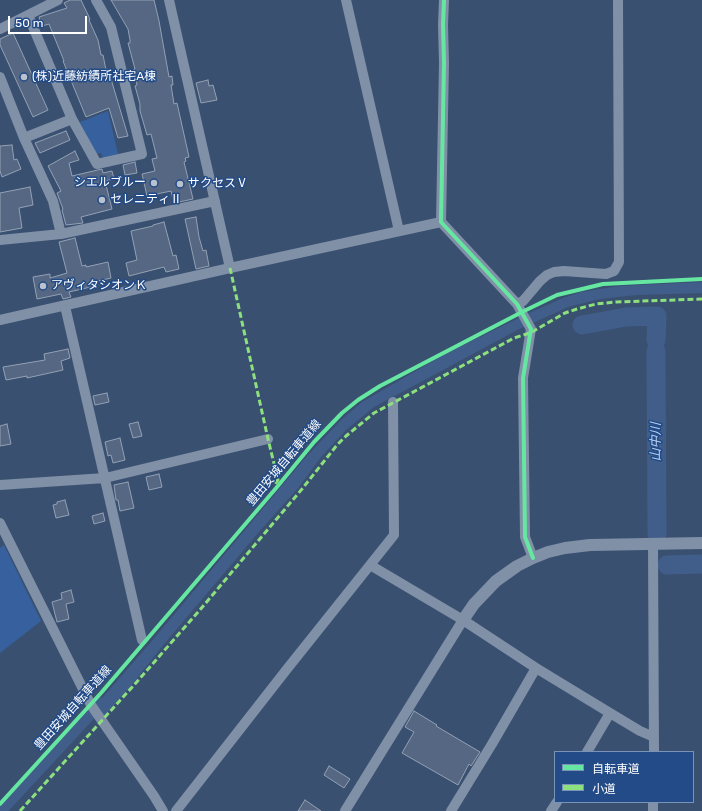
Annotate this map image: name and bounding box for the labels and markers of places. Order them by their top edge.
place label: (株)近藤紡績所社宅A棟 [32,70,156,84]
marker: (株)近藤紡績所社宅A棟 [19,72,29,82]
place label: シエルブルー [74,176,146,190]
place label: サクセスⅤ [188,177,248,191]
marker: シエルブルー [149,178,159,188]
marker: サクセスⅤ [175,179,185,189]
place label: セレニティⅡ [110,193,182,207]
marker: セレニティⅡ [97,195,107,205]
place label: アヴィタシオンＫ [51,279,147,293]
marker: アヴィタシオンＫ [38,281,48,291]

